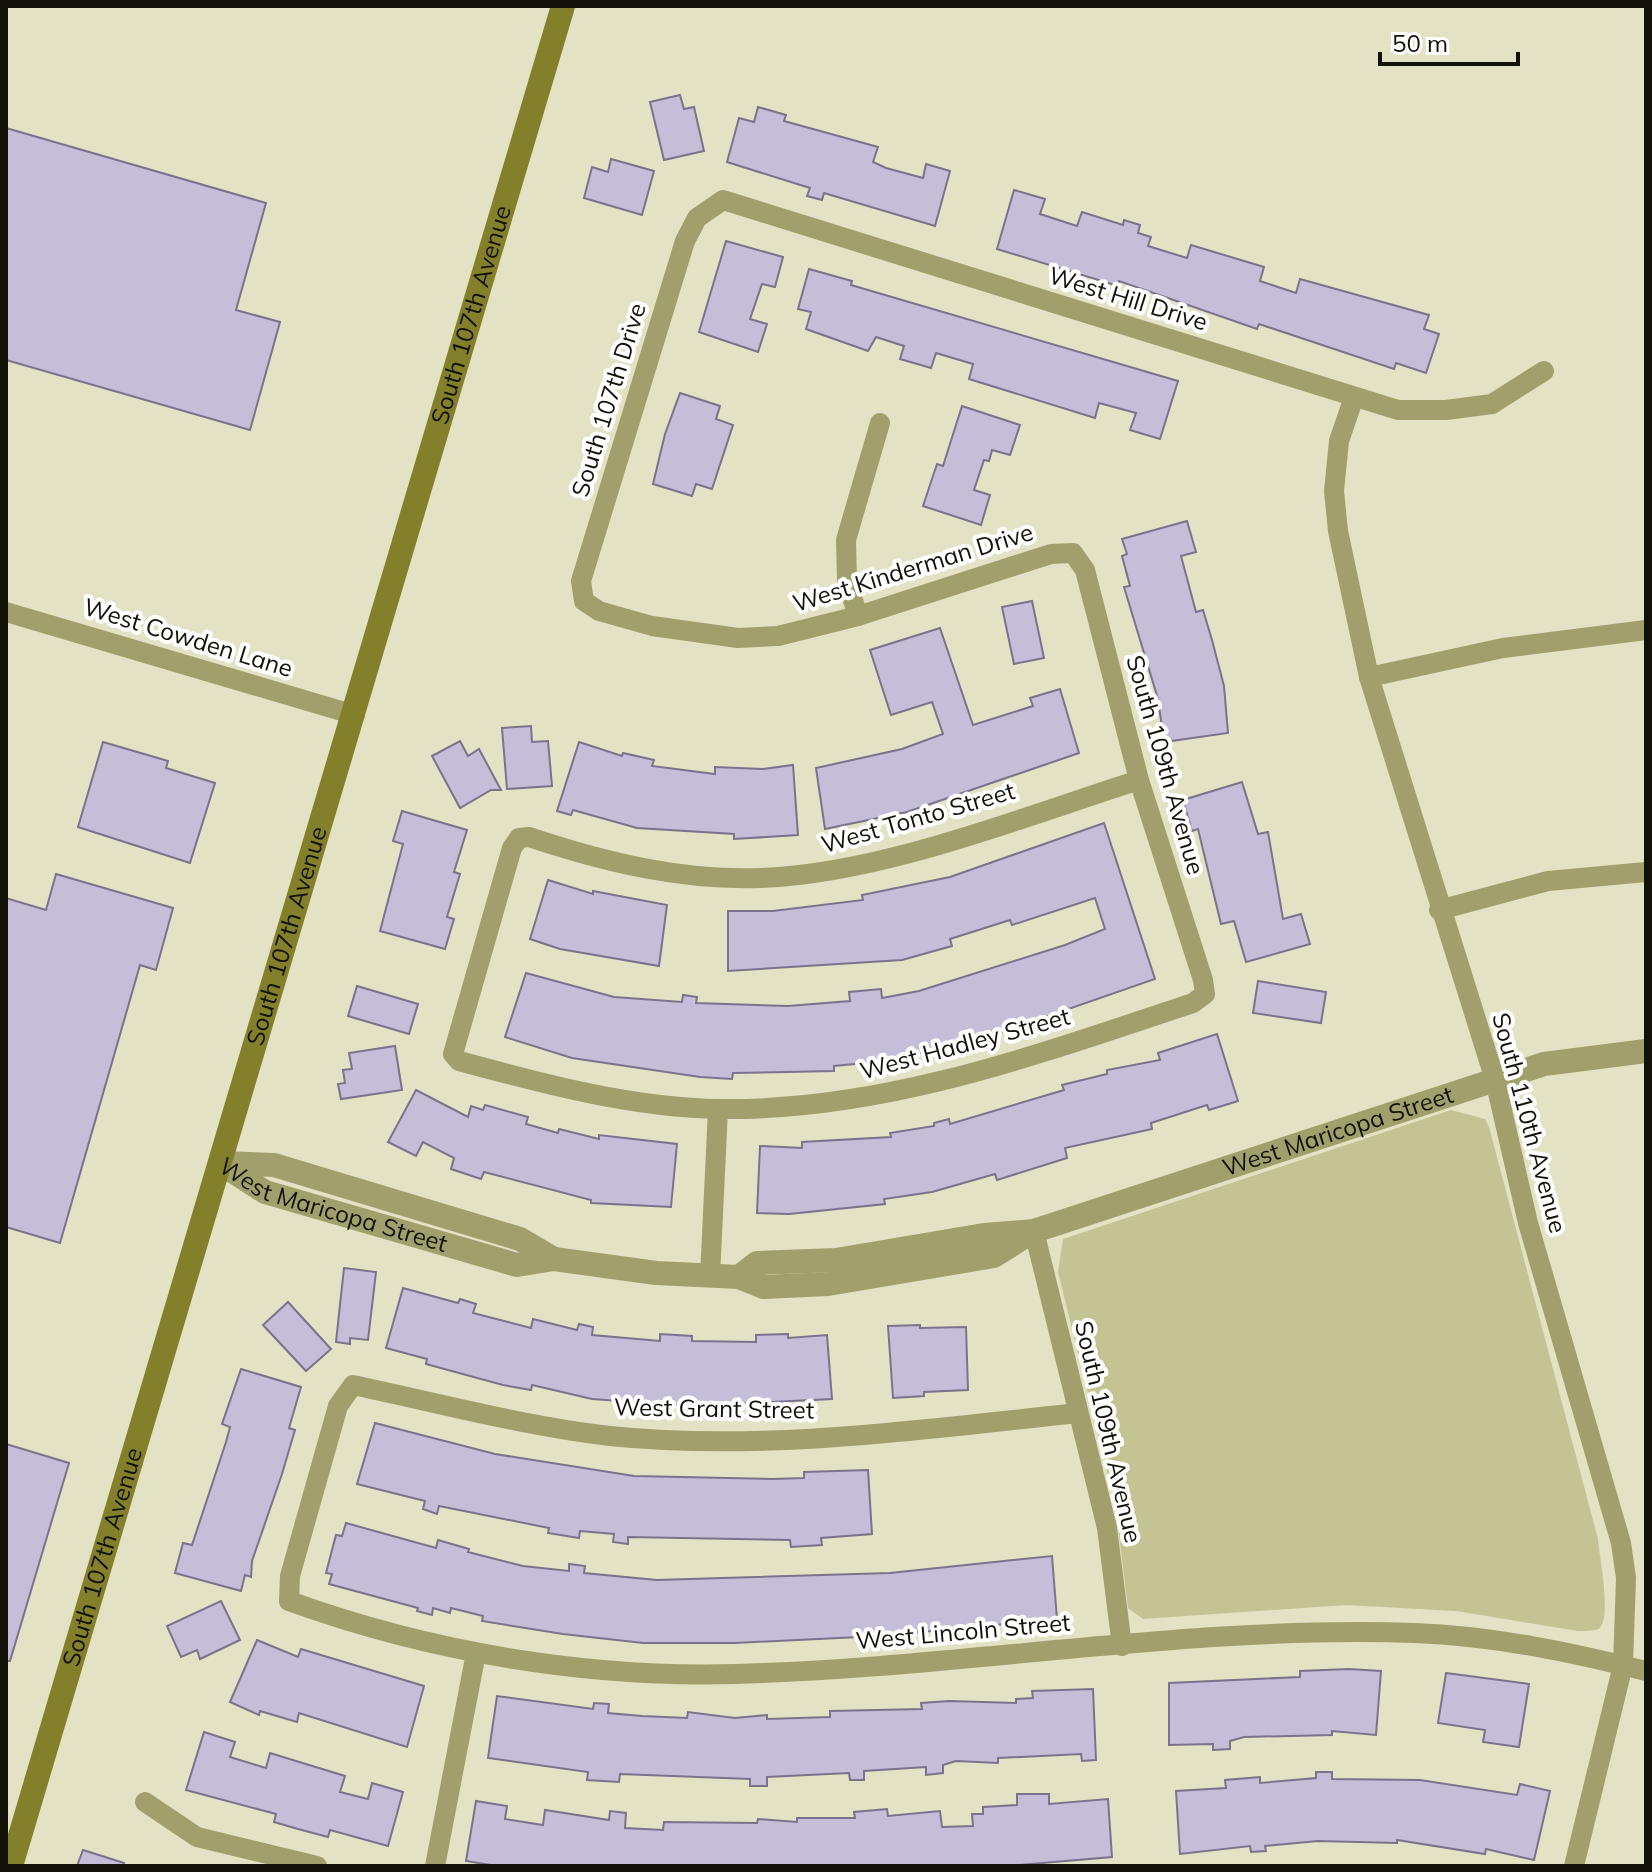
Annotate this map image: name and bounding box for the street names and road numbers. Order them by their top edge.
street label: South 107th Avenue [424,202,517,428]
street label: West Hill Drive [1045,260,1211,336]
street label: South 107th Drive [564,299,652,500]
street label: West Kinderman Drive [789,516,1036,618]
street label: West Cowden Lane [80,591,296,683]
street label: South 109th Avenue [1120,652,1212,878]
street label: West Tonto Street [818,775,1018,859]
street label: South 107th Avenue [239,823,333,1049]
street label: West Hadley Street [857,1001,1073,1085]
street label: South 110th Avenue [1486,1009,1574,1236]
street label: West Maricopa Street [1218,1079,1457,1182]
street label: West Maricopa Street [214,1150,451,1258]
street label: South 109th Avenue [1069,1318,1149,1546]
street label: West Grant Street [614,1391,814,1425]
street label: South 107th Avenue [55,1444,148,1670]
street label: West Lincoln Street [854,1607,1072,1655]

